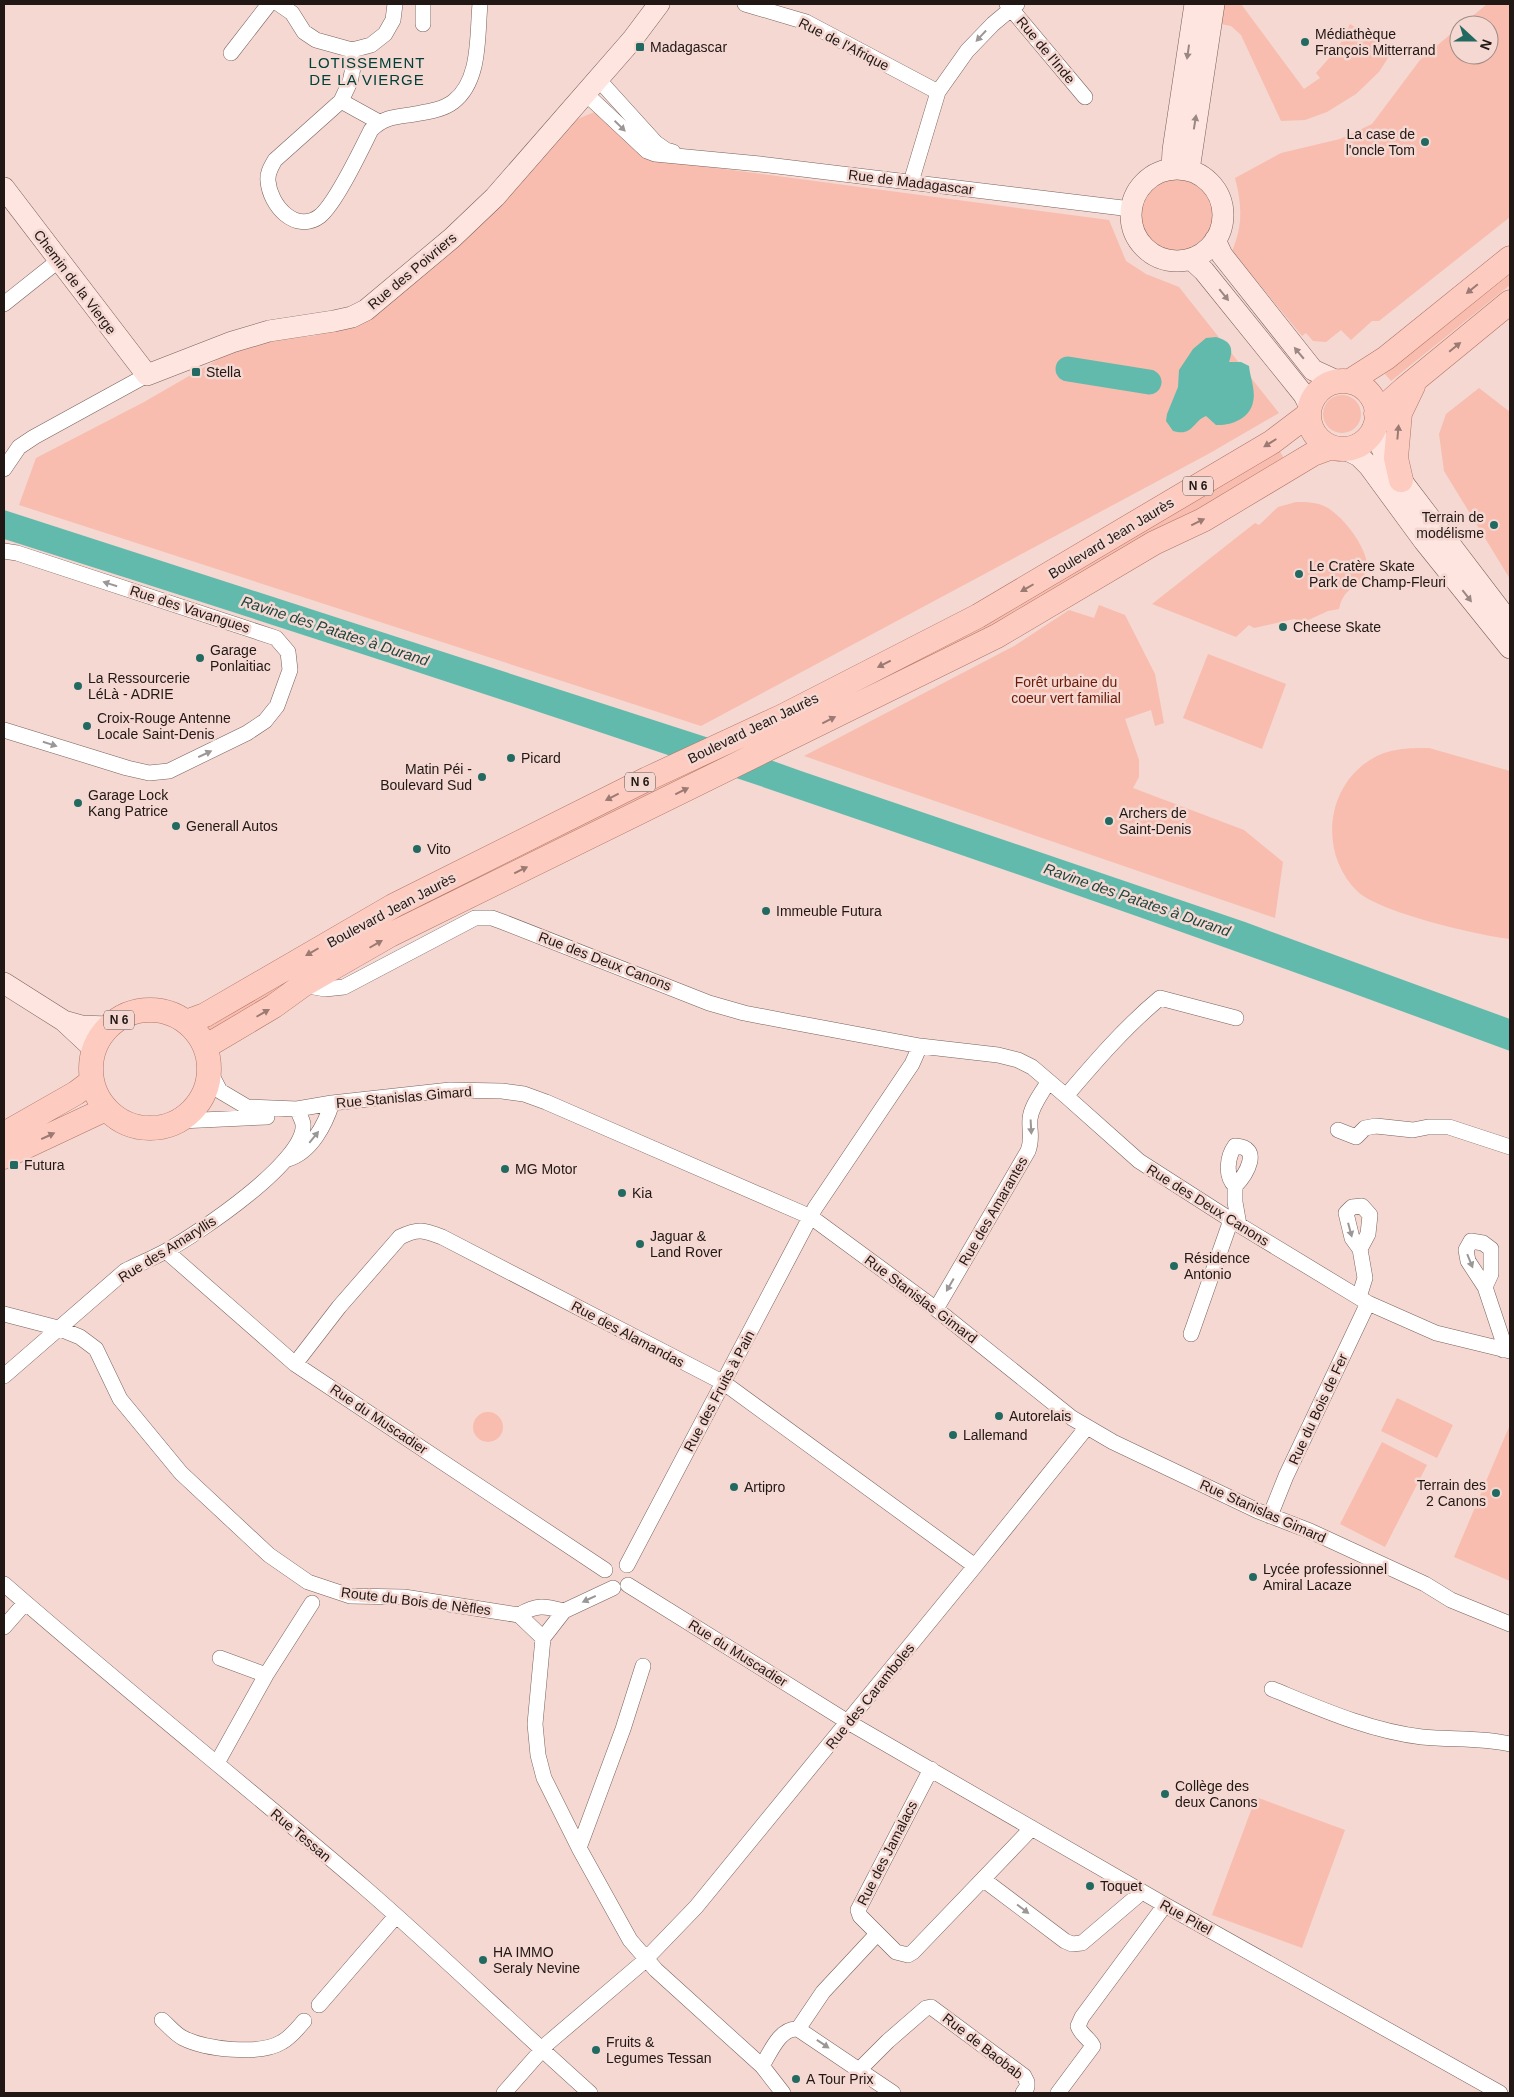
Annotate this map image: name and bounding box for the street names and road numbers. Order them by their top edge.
street label: Rue de l'Inde [1013,13,1079,87]
street label: Rue de l'Afrique [796,14,892,74]
street label: Rue de Madagascar [847,166,975,198]
street label: Chemin de la Vierge [31,227,120,338]
street label: Rue des Poivriers [365,229,459,313]
road number: N 6 [1183,476,1213,496]
street label: Boulevard Jean Jaurès [1046,494,1176,582]
street label: Rue des Vavangues [128,582,252,636]
street label: Boulevard Jean Jaurès [685,689,821,767]
road number: N 6 [625,772,655,792]
street label: Boulevard Jean Jaurès [324,869,458,951]
street label: Rue des Deux Canons [536,928,674,994]
road number: N 6 [104,1010,134,1030]
street label: Rue Stanislas Gimard [335,1083,473,1111]
street label: Rue des Amarantes [955,1154,1031,1268]
street label: Rue des Deux Canons [1144,1161,1272,1249]
street label: Rue des Amaryllis [115,1213,219,1285]
street label: Rue Stanislas Gimard [862,1252,980,1346]
street label: Rue des Alamandas [569,1298,687,1370]
street label: Rue des Fruits à Pain [680,1328,758,1454]
street label: Rue du Bois de Fer [1285,1351,1351,1467]
street label: Rue du Muscadier [327,1381,431,1458]
street label: Rue Stanislas Gimard [1198,1476,1328,1546]
street label: Route du Bois de Nèfles [340,1584,492,1618]
street label: Rue du Muscadier [686,1616,791,1690]
street label: Rue des Caramboles [822,1640,918,1752]
street label: Rue des Jamalacs [854,1798,920,1908]
street label: Rue Tessan [268,1805,334,1865]
street label: Rue Pitel [1157,1896,1215,1938]
street label: Rue de Baobab [940,2010,1026,2082]

